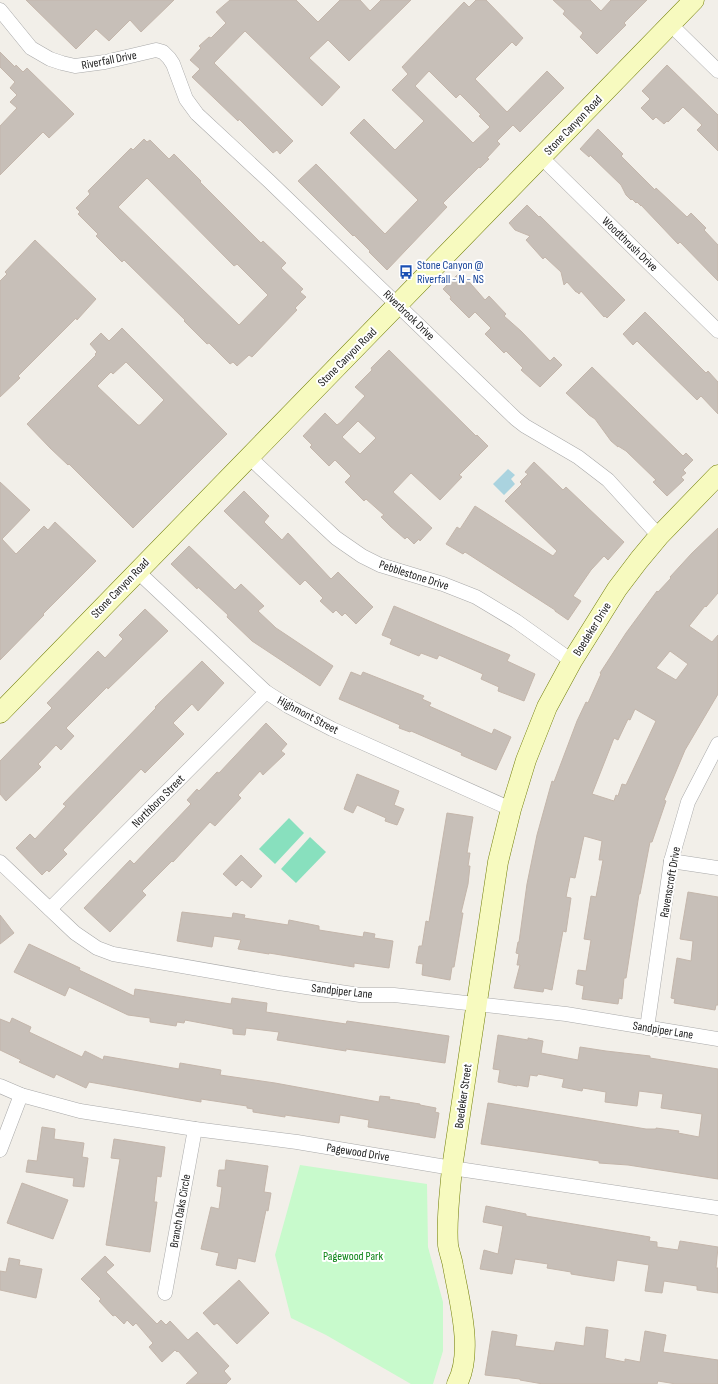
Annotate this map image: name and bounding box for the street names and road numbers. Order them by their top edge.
street label: Riverfall Drive [80,48,138,73]
street label: Stone Canyon Road [541,92,606,158]
street label: Woodthrush Drive [598,214,661,275]
street label: Riverbrook Drive [380,287,438,344]
street label: Stone Canyon Road [315,325,380,390]
street label: Stone Canyon Road [88,555,153,621]
street label: Pebblestone Drive [377,557,451,594]
street label: Boedeker Drive [570,599,615,659]
street label: Highmont Street [275,693,341,738]
street label: Northboro Street [129,771,188,831]
street label: Ravenscroft Drive [657,845,684,919]
street label: Sandpiper Lane [311,981,373,1002]
street label: Sandpiper Lane [631,1018,695,1043]
street label: Boedeker Street [452,1063,475,1129]
street label: Pagewood Drive [325,1140,391,1165]
street label: Branch Oaks Circle [167,1173,194,1249]

